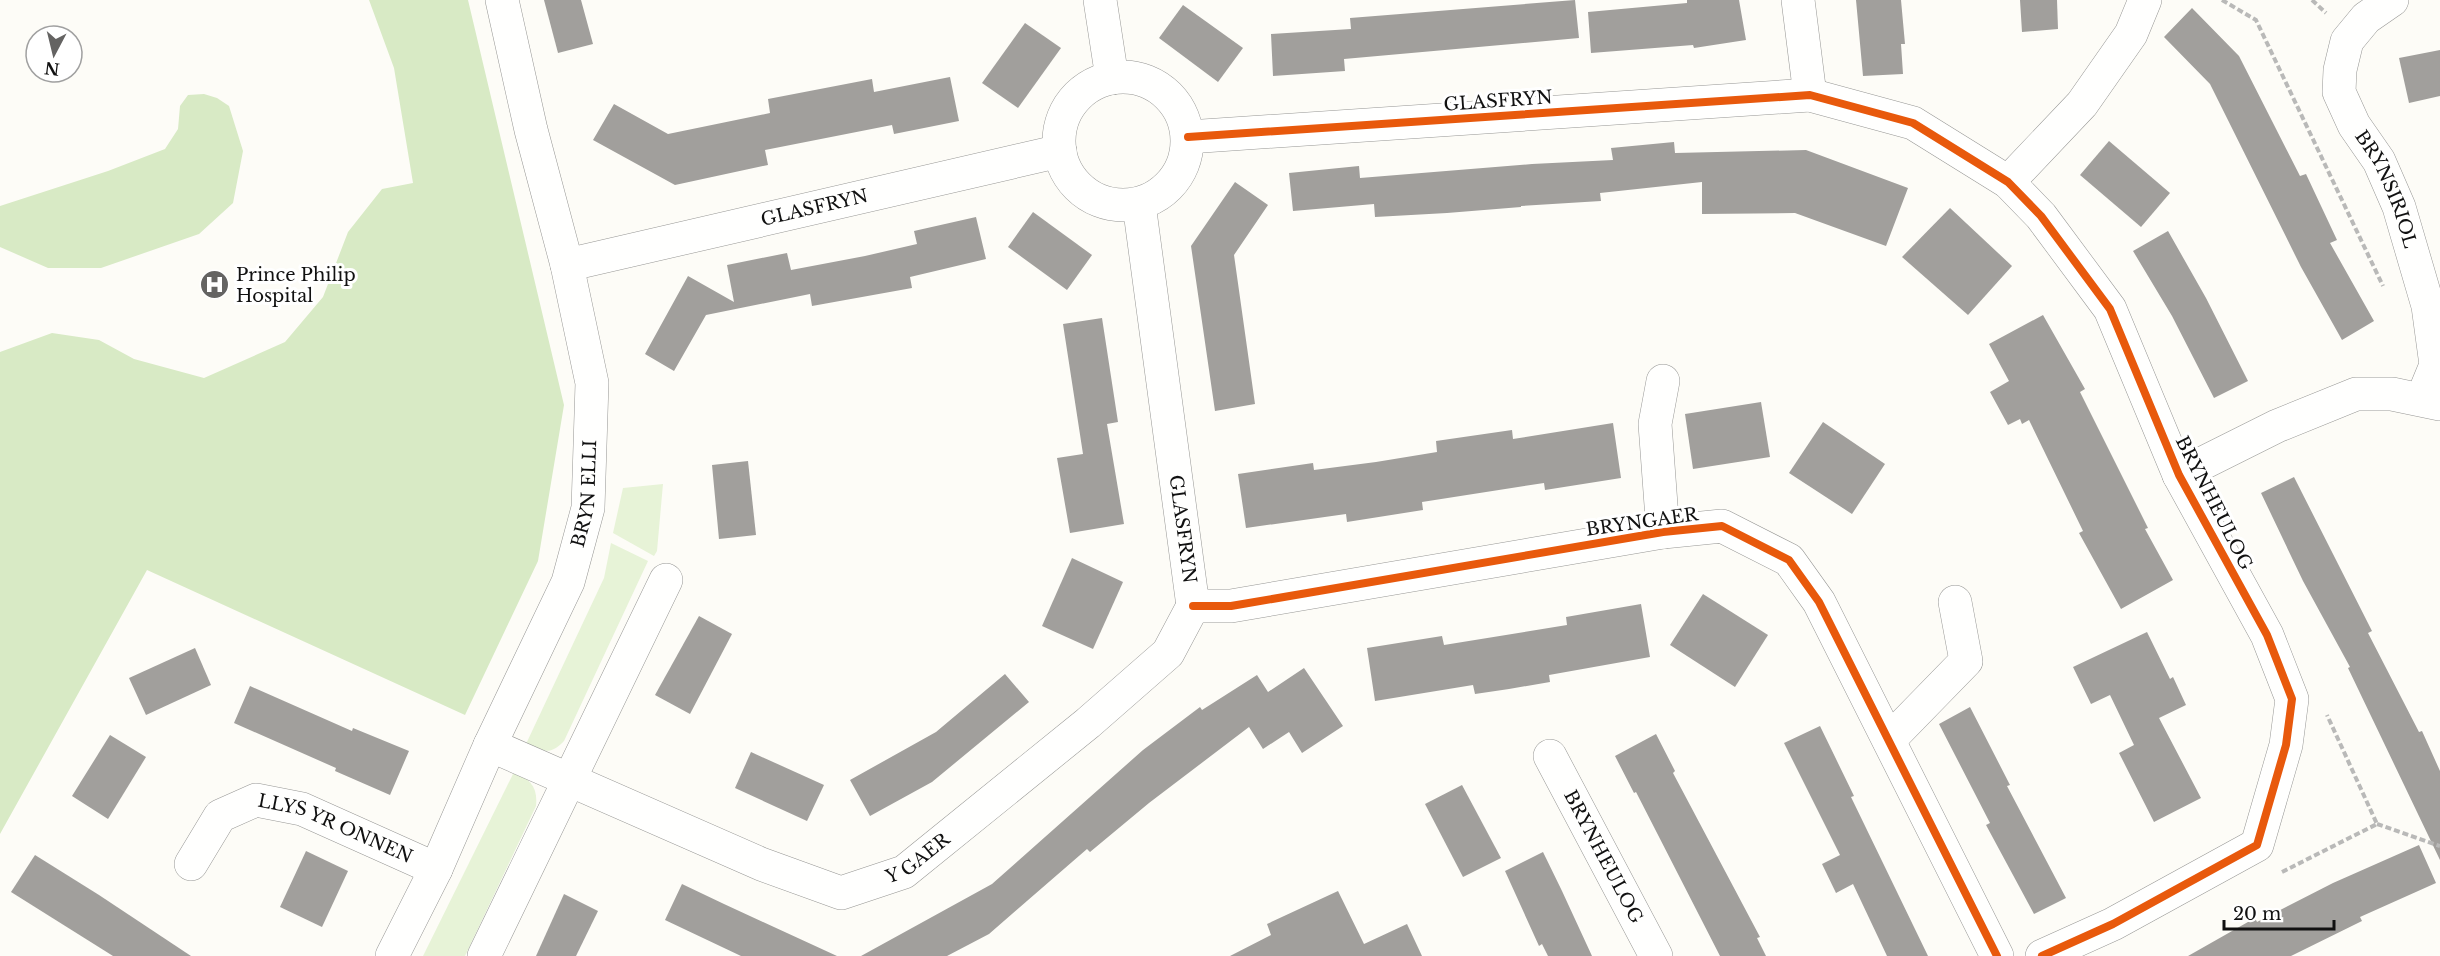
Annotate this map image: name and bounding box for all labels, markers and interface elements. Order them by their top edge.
north arrow [24,24,84,84]
text: N [43,58,61,80]
street label: GLASFRYN [1443,86,1553,116]
street label: BRYNSIRIOL [2350,126,2421,250]
street label: GLASFRYN [759,185,870,231]
place label: Prince Philip Hospital [236,264,356,307]
hospital icon: Prince Philip Hospital [199,269,231,301]
street label: BRYNHEULOG [2171,432,2257,574]
street label: BRYN ELLI [567,439,601,550]
street label: GLASFRYN [1164,473,1201,585]
street label: BRYNGAER [1584,503,1700,541]
street label: BRYNHEULOG [1559,786,1648,927]
street label: LLYS YR ONNEN [256,790,416,868]
street label: Y GAER [882,828,955,889]
scale bar [2224,893,2334,931]
text: 20 m [2233,903,2281,925]

